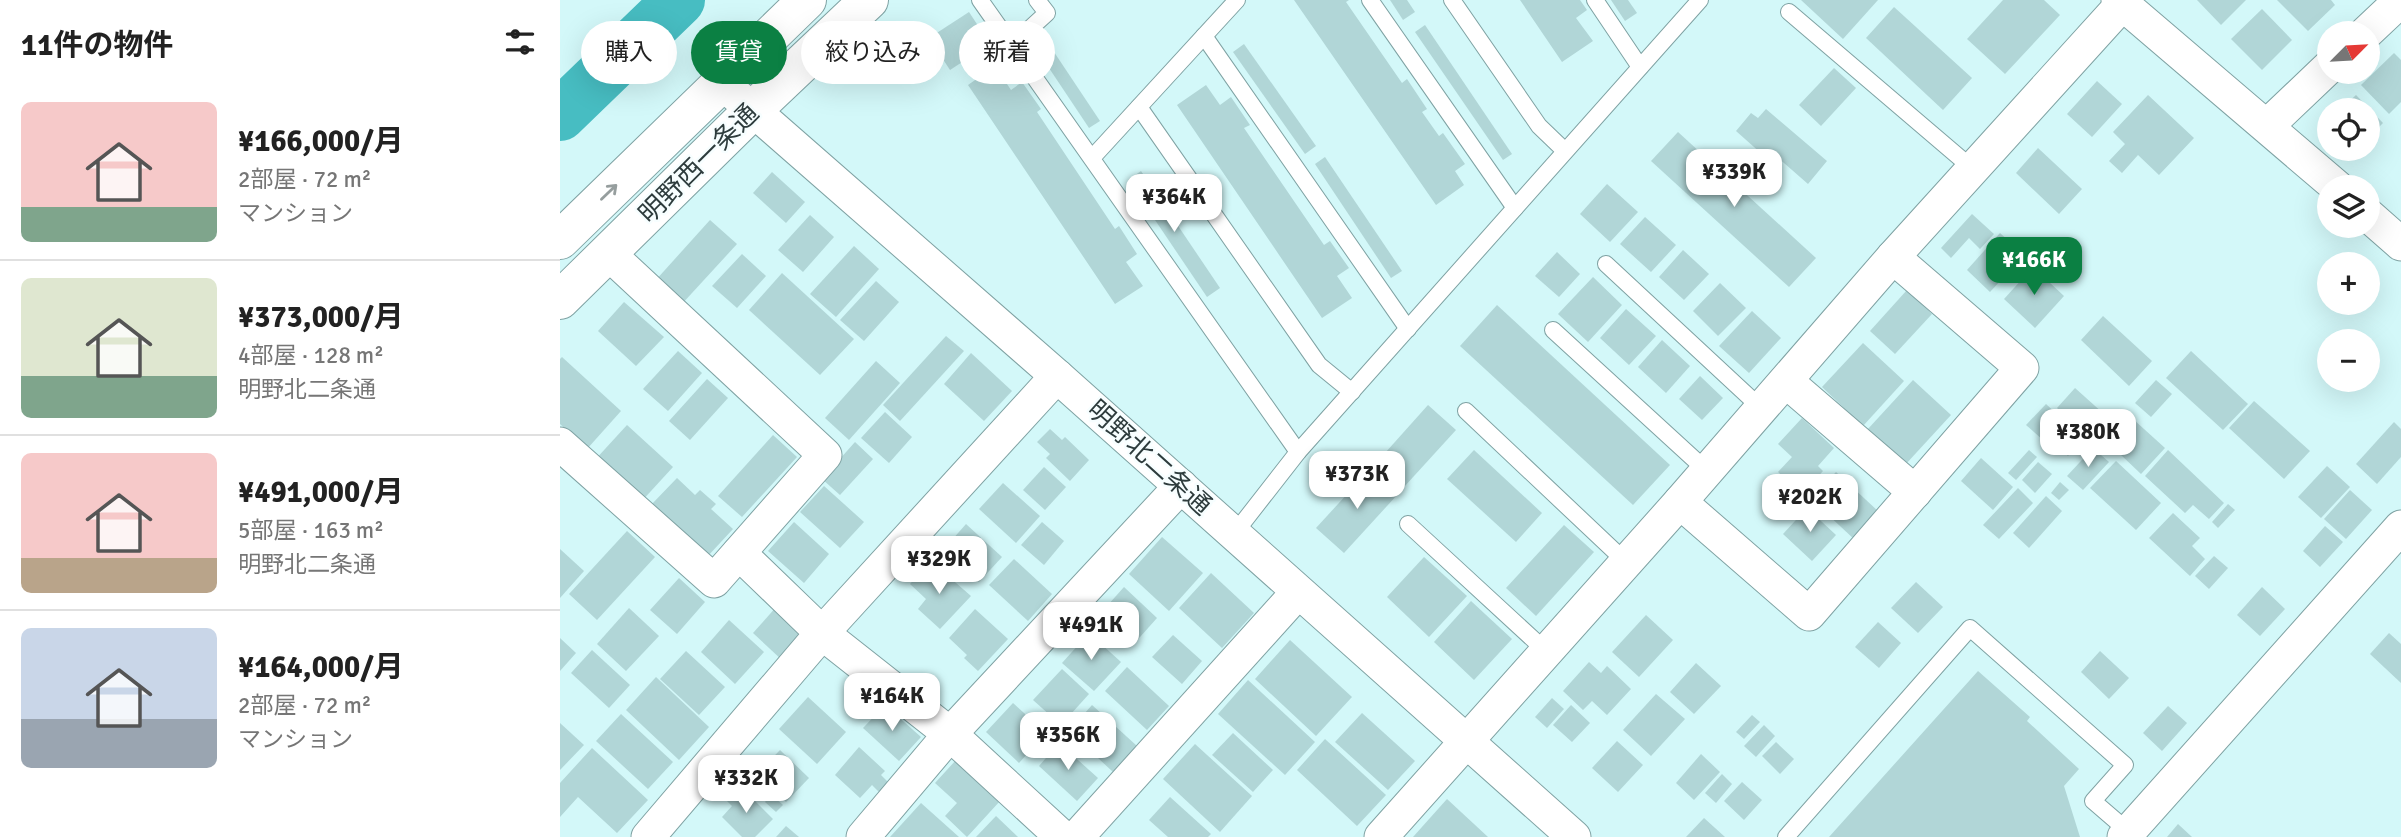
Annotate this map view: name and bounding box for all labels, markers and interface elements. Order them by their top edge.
chip: 購入 [581,21,677,84]
chip: 賃貸 [691,21,787,84]
chip: 絞り込み [801,21,945,84]
chip: 新着 [959,21,1055,84]
north arrow [2317,21,2380,84]
map controls [2317,21,2380,392]
icon: filters [501,23,539,61]
text: 11件の物件 [21,27,173,64]
street label: 明野西一条通 [633,98,765,230]
button: locate [2317,98,2380,161]
text: ¥166,000/月 [238,123,404,160]
icon: home [77,130,161,214]
pin: ¥339K [1685,150,1783,209]
text: ¥339K [1702,157,1766,186]
text: 2部屋 · 72 m² [238,165,371,194]
pin: ¥364K [1125,174,1223,234]
button: layers [2317,175,2380,238]
text: ¥364K [1142,182,1206,211]
one-way arrow [600,183,617,200]
text: マンション [238,199,353,228]
pin: ¥166K [1985,238,2083,297]
text: ¥166K [2002,245,2066,274]
button: + [2317,252,2380,315]
text: ¥373,000/月 [238,299,404,336]
icon: home [77,306,161,390]
button: − [2317,329,2380,392]
text: 4部屋 · 128 m² [238,341,384,370]
text: 明野北二条通 [238,375,376,404]
street label: 明野北二条通 [1080,394,1218,522]
pin: ¥380K [2039,410,2137,469]
text: ¥380K [2056,417,2120,446]
pin: ¥373K [1308,452,1406,511]
text: ¥373K [1325,459,1389,488]
text: ¥491,000/月 [238,474,404,511]
pin: ¥202K [1761,475,1859,534]
icon: home [77,481,161,565]
text: ¥202K [1778,482,1842,511]
text: 5部屋 · 163 m² [238,516,384,545]
pin: ¥329K [890,536,988,596]
text: ¥329K [907,544,971,573]
text: 明野北二条通 [238,550,376,579]
pin: ¥491K [1042,602,1140,662]
text: ¥491K [1059,610,1123,639]
text: ¥164,000/月 [238,649,404,686]
icon: home [77,656,161,740]
pin: ¥164K [843,674,941,733]
text: ¥164K [860,681,924,710]
text: 2部屋 · 72 m² [238,691,371,720]
pin: ¥356K [1019,712,1117,772]
text: ¥356K [1036,720,1100,749]
text: マンション [238,725,353,754]
pin: ¥332K [697,756,795,815]
text: ¥332K [714,763,778,792]

